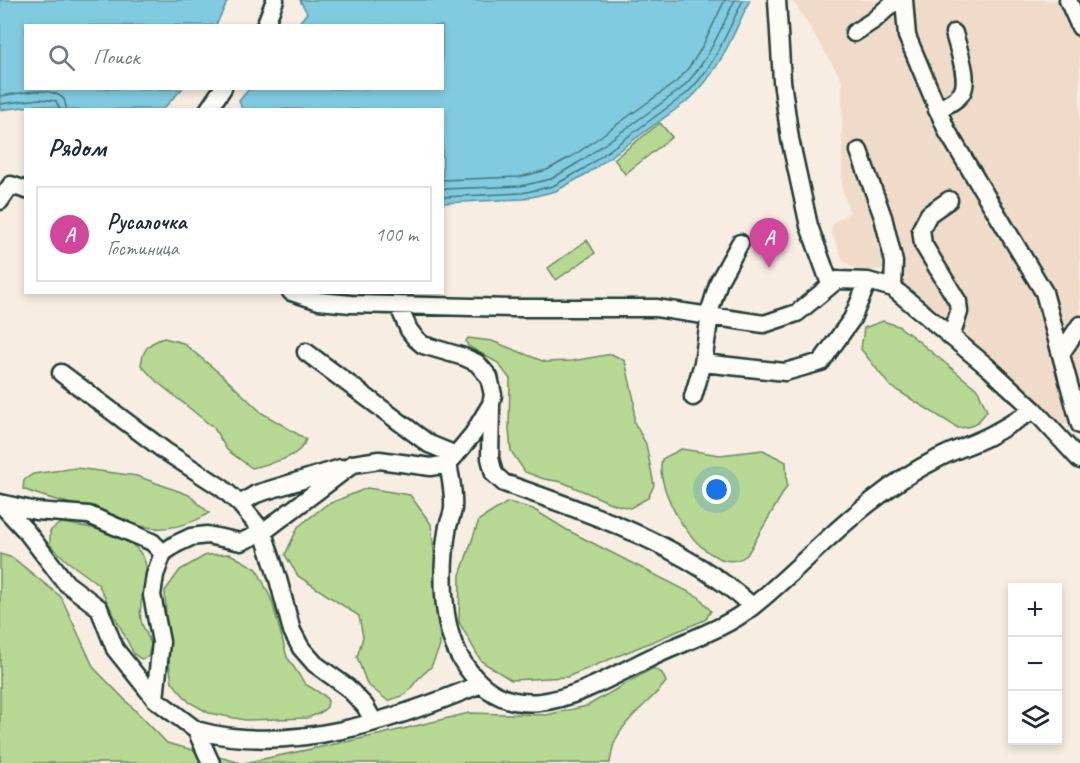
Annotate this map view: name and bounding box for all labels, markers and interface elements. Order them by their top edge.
search box [24,24,444,90]
icon: search [45,41,78,74]
text: Поиск [93,43,139,71]
text: Рядом [48,131,106,164]
text: Русалочка [107,208,186,236]
pin: A [750,218,788,268]
text: A [64,222,75,247]
text: 100 m [375,222,418,247]
text: Гостиница [107,236,178,261]
your location [702,475,731,504]
map controls [1008,583,1062,745]
button: + [1008,583,1062,637]
button: − [1008,637,1062,691]
button: layers [1008,691,1062,745]

